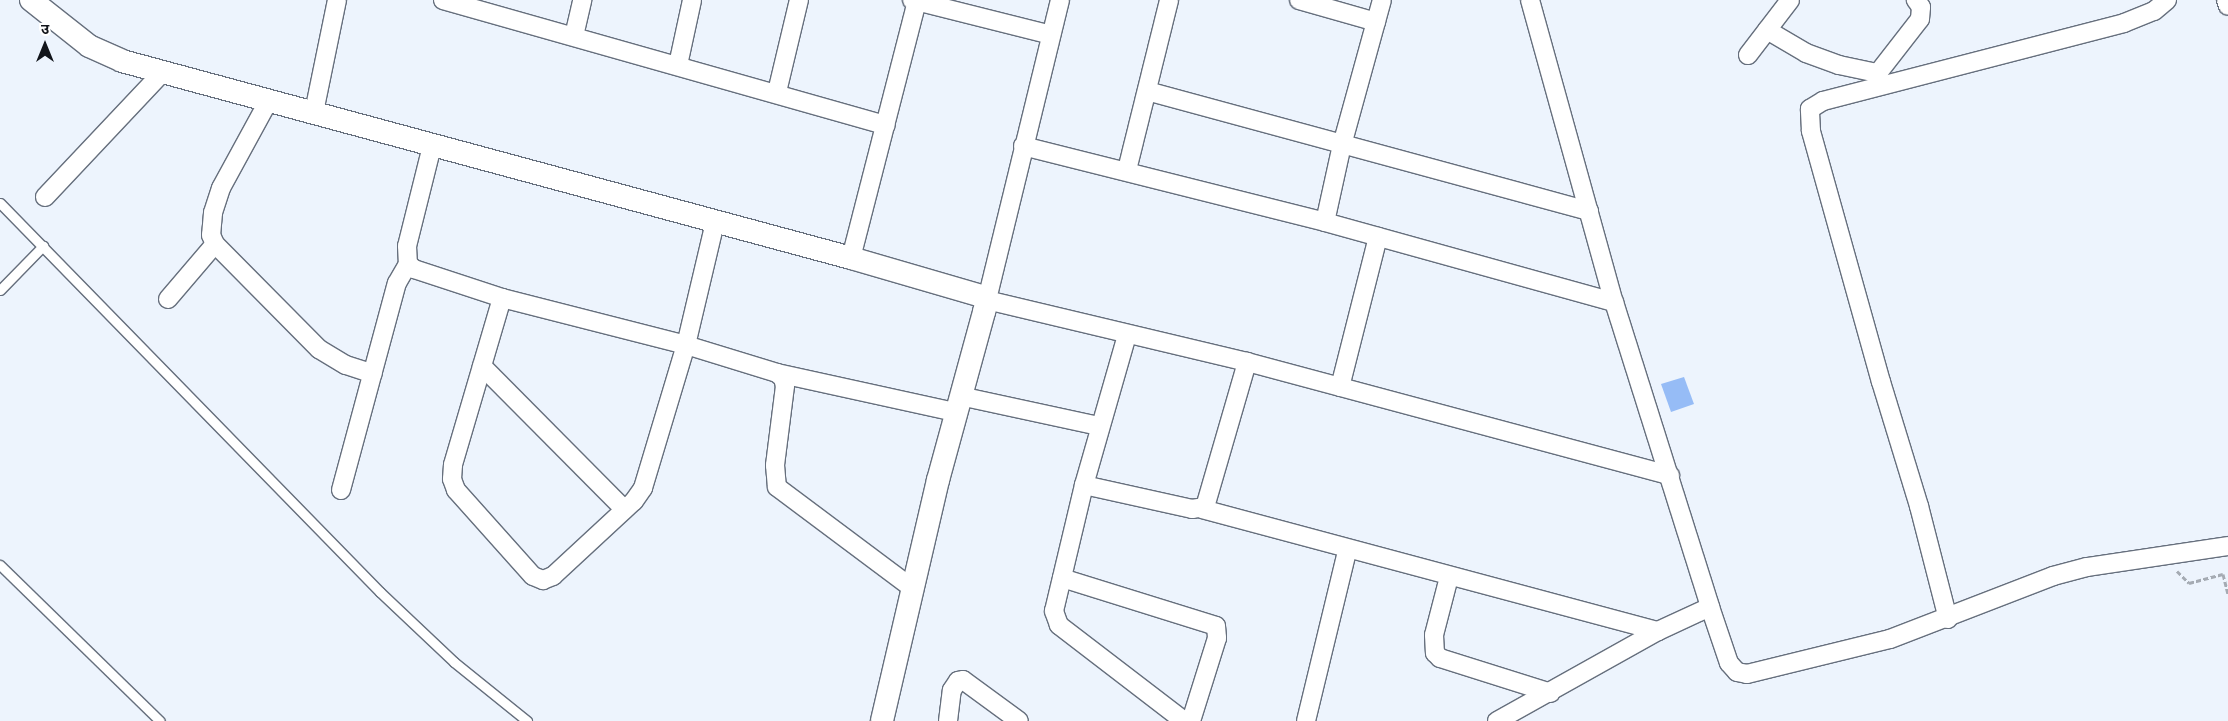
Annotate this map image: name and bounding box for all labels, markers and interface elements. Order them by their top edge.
north arrow [20,20,70,70]
text: उ [41,20,49,40]

